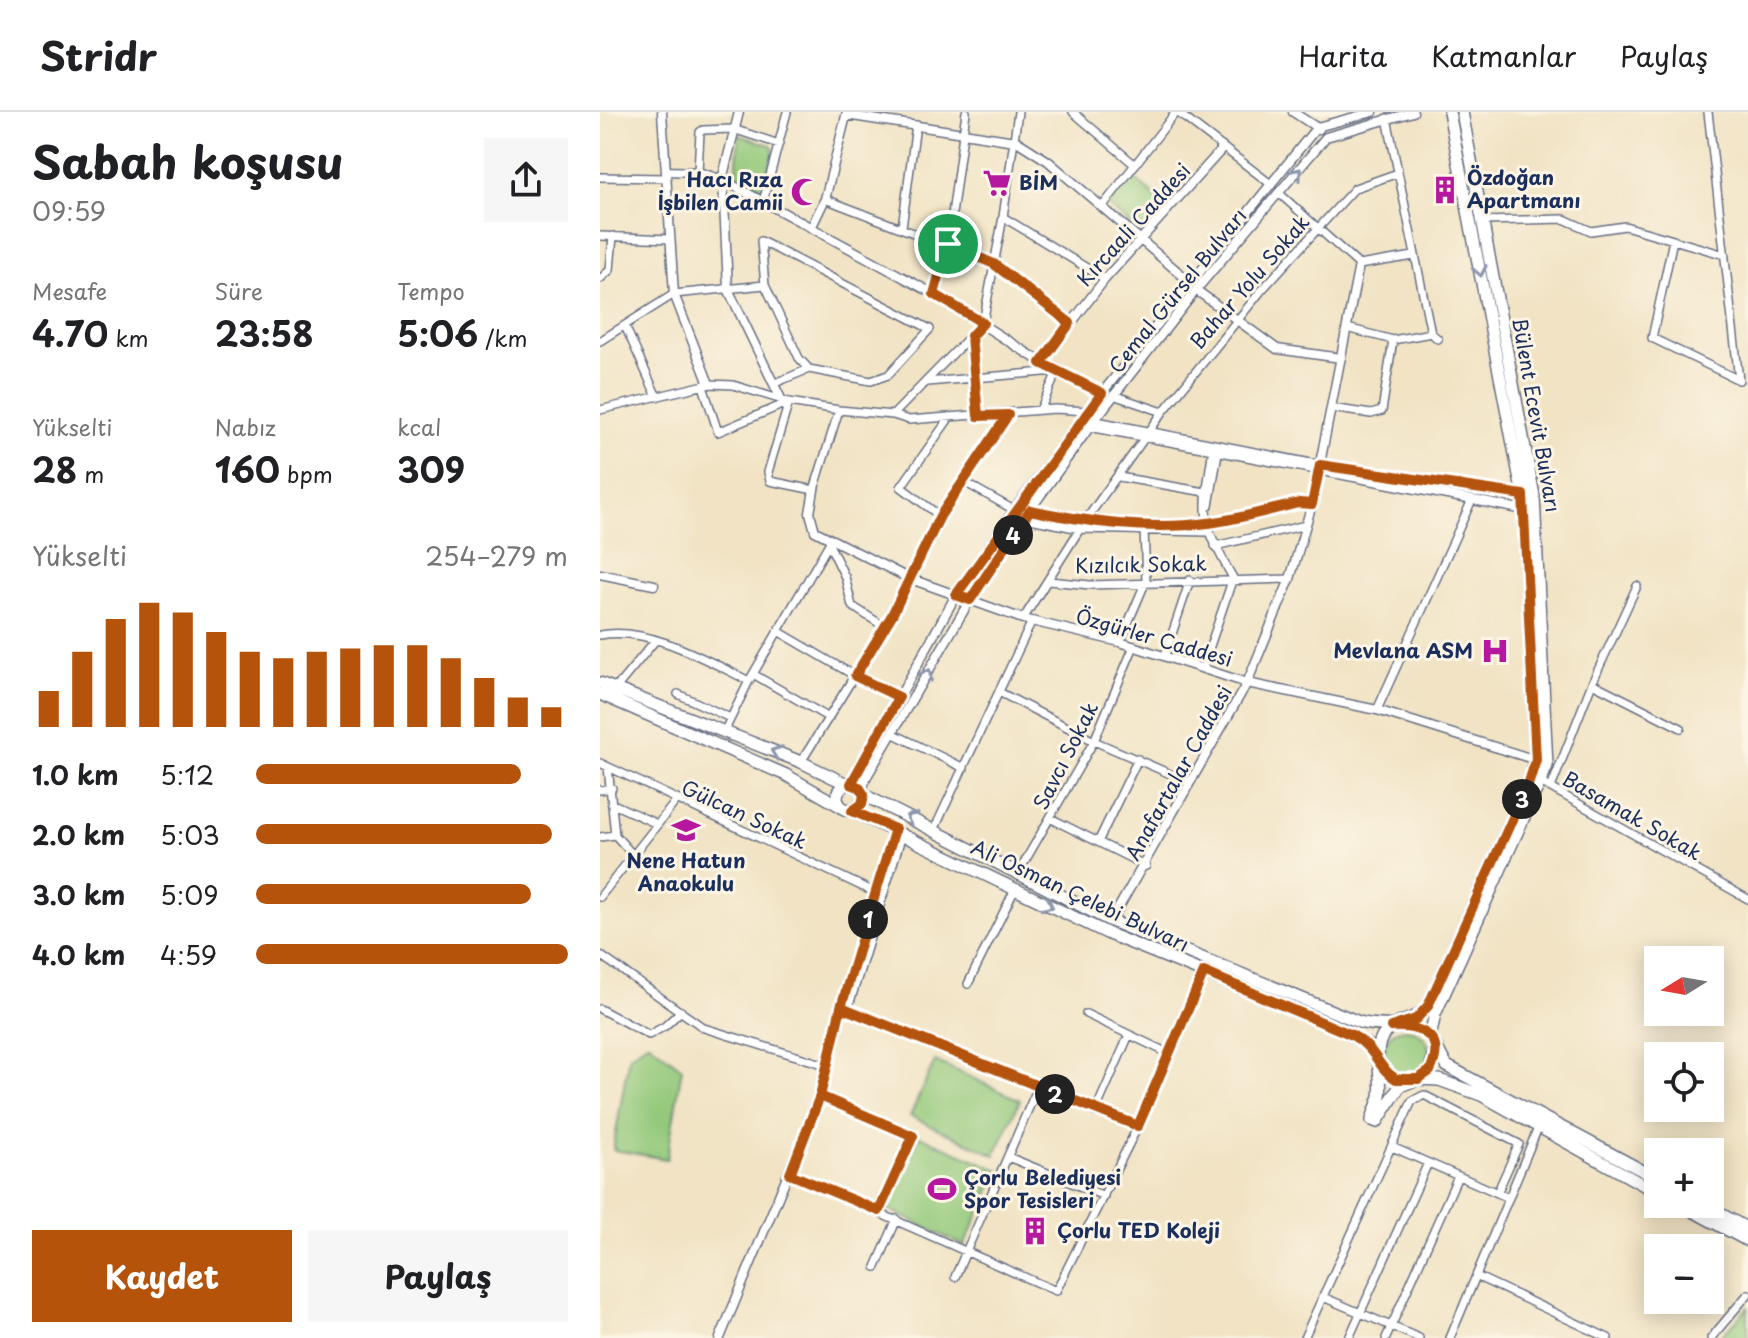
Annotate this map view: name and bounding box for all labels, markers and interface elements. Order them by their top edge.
text: Stridr [40,27,157,84]
text: Harita [1298,34,1387,77]
text: Katmanlar [1431,34,1576,77]
text: Paylaş [1620,34,1708,77]
text: Sabah koşusu [32,128,344,194]
button: share [484,138,568,222]
street label: Kırcaali Caddesi [1069,156,1197,293]
place label: Özdoğan Apartmanı [1467,162,1580,215]
place label: Hacı Rıza İşbilen Camii [658,164,783,217]
place label: BİM [1019,167,1058,197]
one-way arrow [1287,167,1301,182]
supermarket icon: BİM [982,168,1012,198]
building icon: Özdoğan Apartmanı [1430,175,1460,205]
mosque icon: Hacı Rıza İşbilen Camii [790,177,820,207]
text: 09:59 [32,191,106,230]
street label: Cemal Gürsel Bulvarı [1101,201,1253,379]
street label: Bahar Yolu Sokak [1182,208,1316,355]
pin [914,210,982,278]
icon: arrive [926,222,970,266]
one-way arrow [1471,264,1488,278]
text: Mesafe [32,274,107,307]
text: Süre [215,274,263,307]
text: Tempo [397,274,465,307]
text: 4.70 [32,307,108,359]
text: 23:58 [215,307,314,359]
text: 5:06 [397,307,478,359]
street label: Bülent Ecevit Bulvarı [1505,315,1569,515]
text: km [108,321,149,354]
text: /km [478,321,527,354]
text: Yükselti [32,410,112,443]
text: Nabız [215,410,276,443]
text: kcal [397,410,441,443]
text: 28 [32,443,77,495]
text: 160 [215,443,280,495]
text: 309 [397,443,465,495]
text: m [77,457,104,490]
text: bpm [280,457,333,490]
pin: 4 [993,515,1033,555]
text: 4 [1006,518,1020,551]
text: Yükselti [32,536,127,575]
text: 254–279 m [425,536,568,575]
street label: Kızılcık Sokak [1075,548,1207,580]
street label: Özgürler Caddesi [1072,600,1236,674]
place label: Mevlana ASM [1333,635,1473,665]
hospital icon: Mevlana ASM [1480,636,1510,666]
one-way arrow [918,668,933,683]
street label: Anafartalar Caddesi [1117,679,1239,866]
street label: Savcı Sokak [1025,696,1105,815]
one-way arrow [770,745,784,762]
text: 1.0 km [32,755,119,794]
text: 5:12 [160,755,214,794]
street label: Basamak Sokak [1557,763,1708,867]
street label: Gülcan Sokak [677,772,812,856]
pin: 3 [1502,779,1542,819]
text: 3 [1515,782,1529,815]
one-way arrow [905,812,919,827]
text: 2.0 km [32,815,125,854]
text: 5:03 [160,815,220,854]
school or university icon: Nene Hatun Anaokulu [671,815,701,845]
street label: Ali Osman Çelebi Bulvarı [967,831,1194,959]
place label: Nene Hatun Anaokulu [627,845,745,898]
text: 3.0 km [32,875,125,914]
text: 5:09 [160,875,218,914]
one-way arrow [1040,896,1054,912]
pin: 1 [848,899,888,939]
text: 1 [863,902,873,935]
text: 4.0 km [32,935,125,974]
text: 4:59 [160,935,217,974]
north arrow [1644,946,1724,1026]
map controls [1644,946,1724,1314]
button: locate [1644,1042,1724,1122]
pin: 2 [1035,1074,1075,1114]
text: 2 [1047,1077,1063,1110]
button: + [1644,1138,1724,1218]
place label: Çorlu Belediyesi Spor Tesisleri [964,1162,1121,1215]
sports icon: Çorlu Belediyesi Spor Tesisleri [927,1174,957,1204]
place label: Çorlu TED Koleji [1057,1215,1220,1245]
building icon: Çorlu TED Koleji [1020,1216,1050,1246]
button: Kaydet [32,1230,292,1322]
button: Paylaş [308,1230,568,1322]
button: − [1644,1234,1724,1314]

